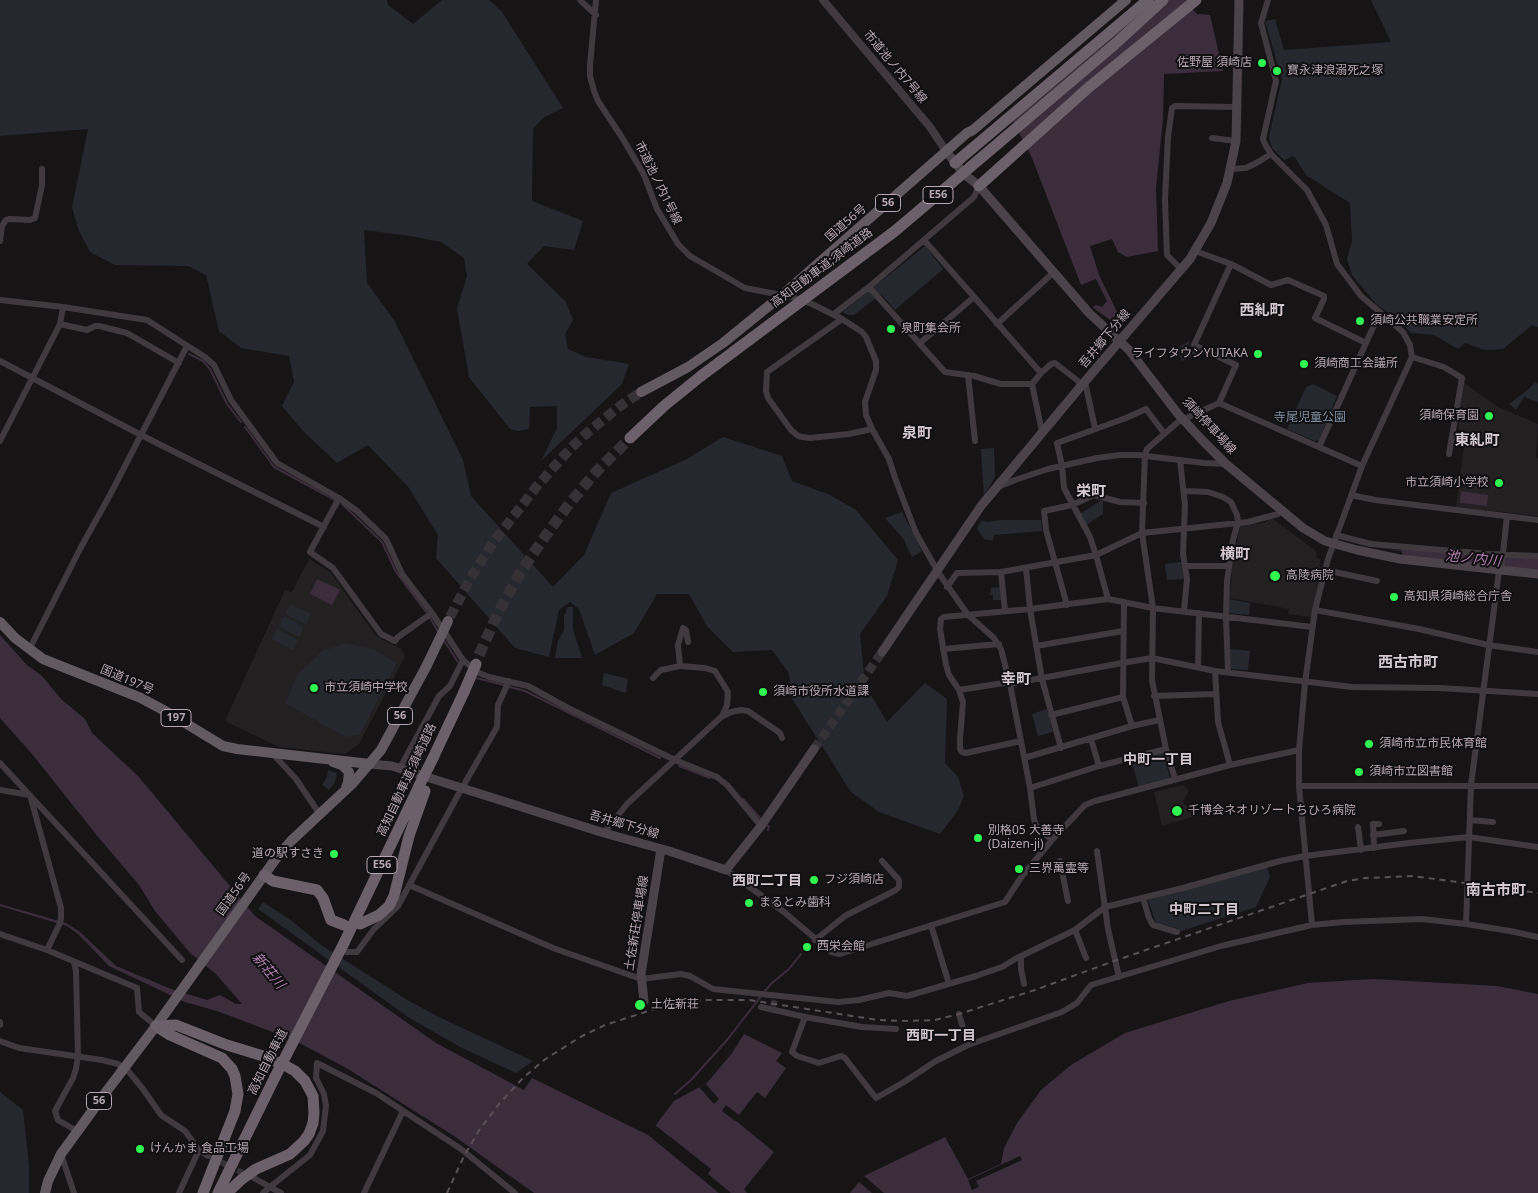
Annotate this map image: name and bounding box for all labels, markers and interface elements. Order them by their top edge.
street label: 市道池ノ内7号線 [860,28,930,106]
place label: 佐野屋 須崎店 [1177,56,1252,70]
marker: 佐野屋 須崎店 [1256,57,1268,69]
place label: 寶永津浪溺死之塚 [1287,64,1383,78]
marker: 寶永津浪溺死之塚 [1271,65,1283,77]
street label: 市道池ノ内1号線 [632,139,684,227]
road number: E56 [923,186,953,204]
road number: 56 [876,194,900,212]
street label: 国道56号 [823,201,869,245]
street label: 高知自動車道;須崎道路 [768,225,876,311]
district label: 西糺町 [1240,302,1284,320]
street label: 吾井郷下分線 [1076,307,1134,371]
place label: 須崎公共職業安定所 [1370,314,1478,328]
marker: 須崎公共職業安定所 [1354,315,1366,327]
place label: 泉町集会所 [901,322,961,336]
marker: 泉町集会所 [885,323,897,335]
place label: ライフタウンYUTAKA [1132,347,1248,361]
marker: ライフタウンYUTAKA [1252,348,1264,360]
place label: 須崎商工会議所 [1314,357,1398,371]
marker: 須崎商工会議所 [1298,358,1310,370]
street label: 須崎停車場線 [1179,395,1239,457]
place label: 須崎保育園 [1419,409,1479,423]
marker: 須崎保育園 [1483,410,1495,422]
park label: 寺尾児童公園 [1274,411,1346,425]
district label: 泉町 [902,425,932,443]
district label: 東糺町 [1455,432,1499,450]
place label: 市立須崎小学校 [1405,476,1489,490]
marker: 市立須崎小学校 [1493,477,1505,489]
district label: 栄町 [1076,483,1106,501]
district label: 横町 [1220,546,1250,564]
water label: 池ノ内川 [1444,548,1502,570]
marker: 高陵病院 [1268,569,1282,583]
place label: 高陵病院 [1286,569,1334,583]
place label: 高知県須崎総合庁舎 [1404,590,1512,604]
marker: 高知県須崎総合庁舎 [1388,591,1400,603]
district label: 西古市町 [1378,654,1438,672]
street label: 国道197号 [98,662,156,698]
district label: 幸町 [1001,671,1031,689]
place label: 市立須崎中学校 [324,681,408,695]
marker: 市立須崎中学校 [308,682,320,694]
place label: 須崎市役所水道課 [773,685,869,699]
marker: 須崎市役所水道課 [757,686,769,698]
road number: 56 [388,708,412,724]
road number: 197 [161,710,191,726]
street label: 高知自動車道;須崎道路 [374,721,440,839]
place label: 須崎市立市民体育館 [1379,737,1487,751]
marker: 須崎市立市民体育館 [1363,738,1375,750]
district label: 中町一丁目 [1123,752,1193,768]
place label: 須崎市立図書館 [1369,765,1453,779]
marker: 須崎市立図書館 [1353,766,1365,778]
marker: 千博会ネオリゾートちひろ病院 [1170,804,1184,818]
place label: 千博会ネオリゾートちひろ病院 [1188,804,1356,818]
street label: 吾井郷下分線 [587,808,661,842]
place label: 別格05 大善寺 (Daizen-ji) [988,824,1065,852]
marker: 別格05 大善寺 (Daizen-ji) [972,832,984,844]
place label: 道の駅すさき [252,847,324,861]
marker: 道の駅すさき [328,848,340,860]
road number: E56 [367,856,397,874]
place label: 三界萬霊等 [1029,862,1089,876]
marker: 三界萬霊等 [1013,863,1025,875]
street label: 国道56号 [214,870,254,918]
district label: 西町二丁目 [732,873,802,889]
place label: フジ須崎店 [824,873,884,887]
street label: 土佐新荘停車場線 [622,874,652,972]
marker: フジ須崎店 [808,874,820,886]
district label: 南古市町 [1466,882,1526,900]
place label: まるとみ歯科 [759,896,831,910]
marker: まるとみ歯科 [743,897,755,909]
district label: 中町二丁目 [1169,902,1239,918]
place label: 西栄会館 [817,940,865,954]
marker: 西栄会館 [801,941,813,953]
water label: 新荘川 [248,950,288,992]
marker: 土佐新荘 [633,998,647,1012]
place label: 土佐新荘 [651,998,699,1012]
street label: 高知自動車道 [245,1027,291,1097]
district label: 西町一丁目 [906,1028,976,1044]
road number: 56 [86,1092,112,1110]
place label: けんかま 食品工場 [150,1142,249,1156]
marker: けんかま 食品工場 [134,1143,146,1155]

